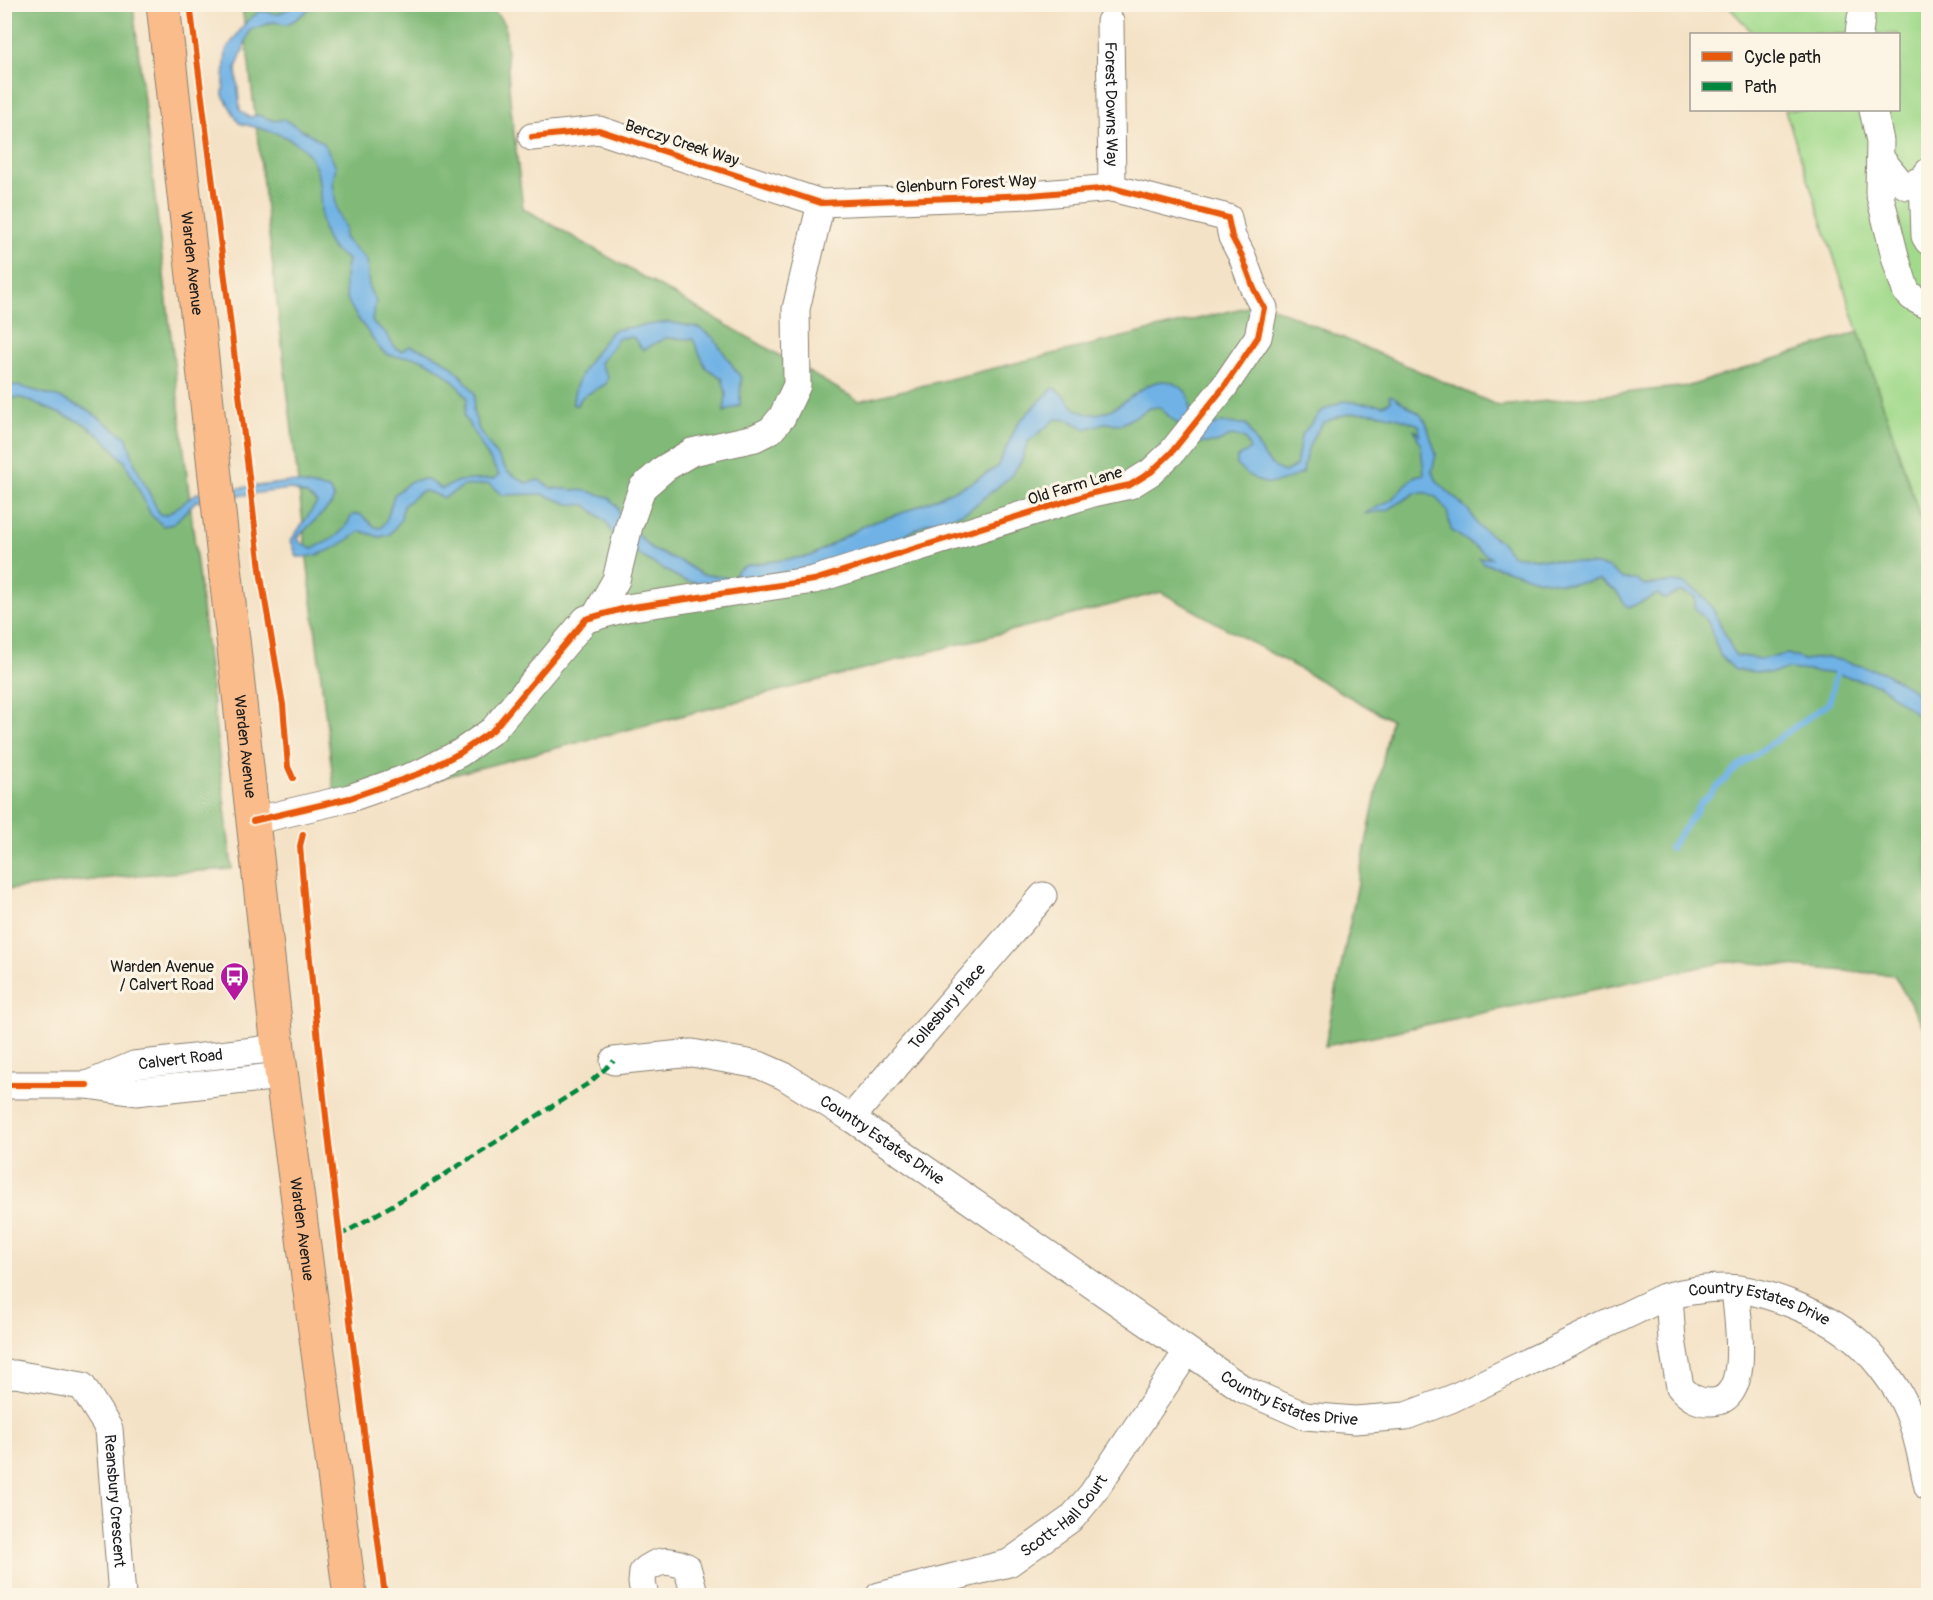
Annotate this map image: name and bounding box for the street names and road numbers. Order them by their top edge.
street label: Forest Downs Way [1100,42,1122,167]
street label: Berczy Creek Way [623,115,742,171]
street label: Glenburn Forest Way [895,170,1037,198]
street label: Warden Avenue [176,211,207,316]
street label: Old Farm Lane [1025,462,1125,510]
street label: Warden Avenue [229,694,260,799]
street label: Tollesbury Place [904,960,990,1054]
street label: Calvert Road [137,1045,224,1074]
street label: Country Estates Drive [816,1091,948,1189]
street label: Warden Avenue [285,1176,318,1282]
street label: Country Estates Drive [1687,1278,1833,1330]
street label: Country Estates Drive [1216,1366,1359,1430]
street label: Reansbury Crescent [99,1434,130,1569]
street label: Scott-Hall Court [1016,1471,1112,1562]

